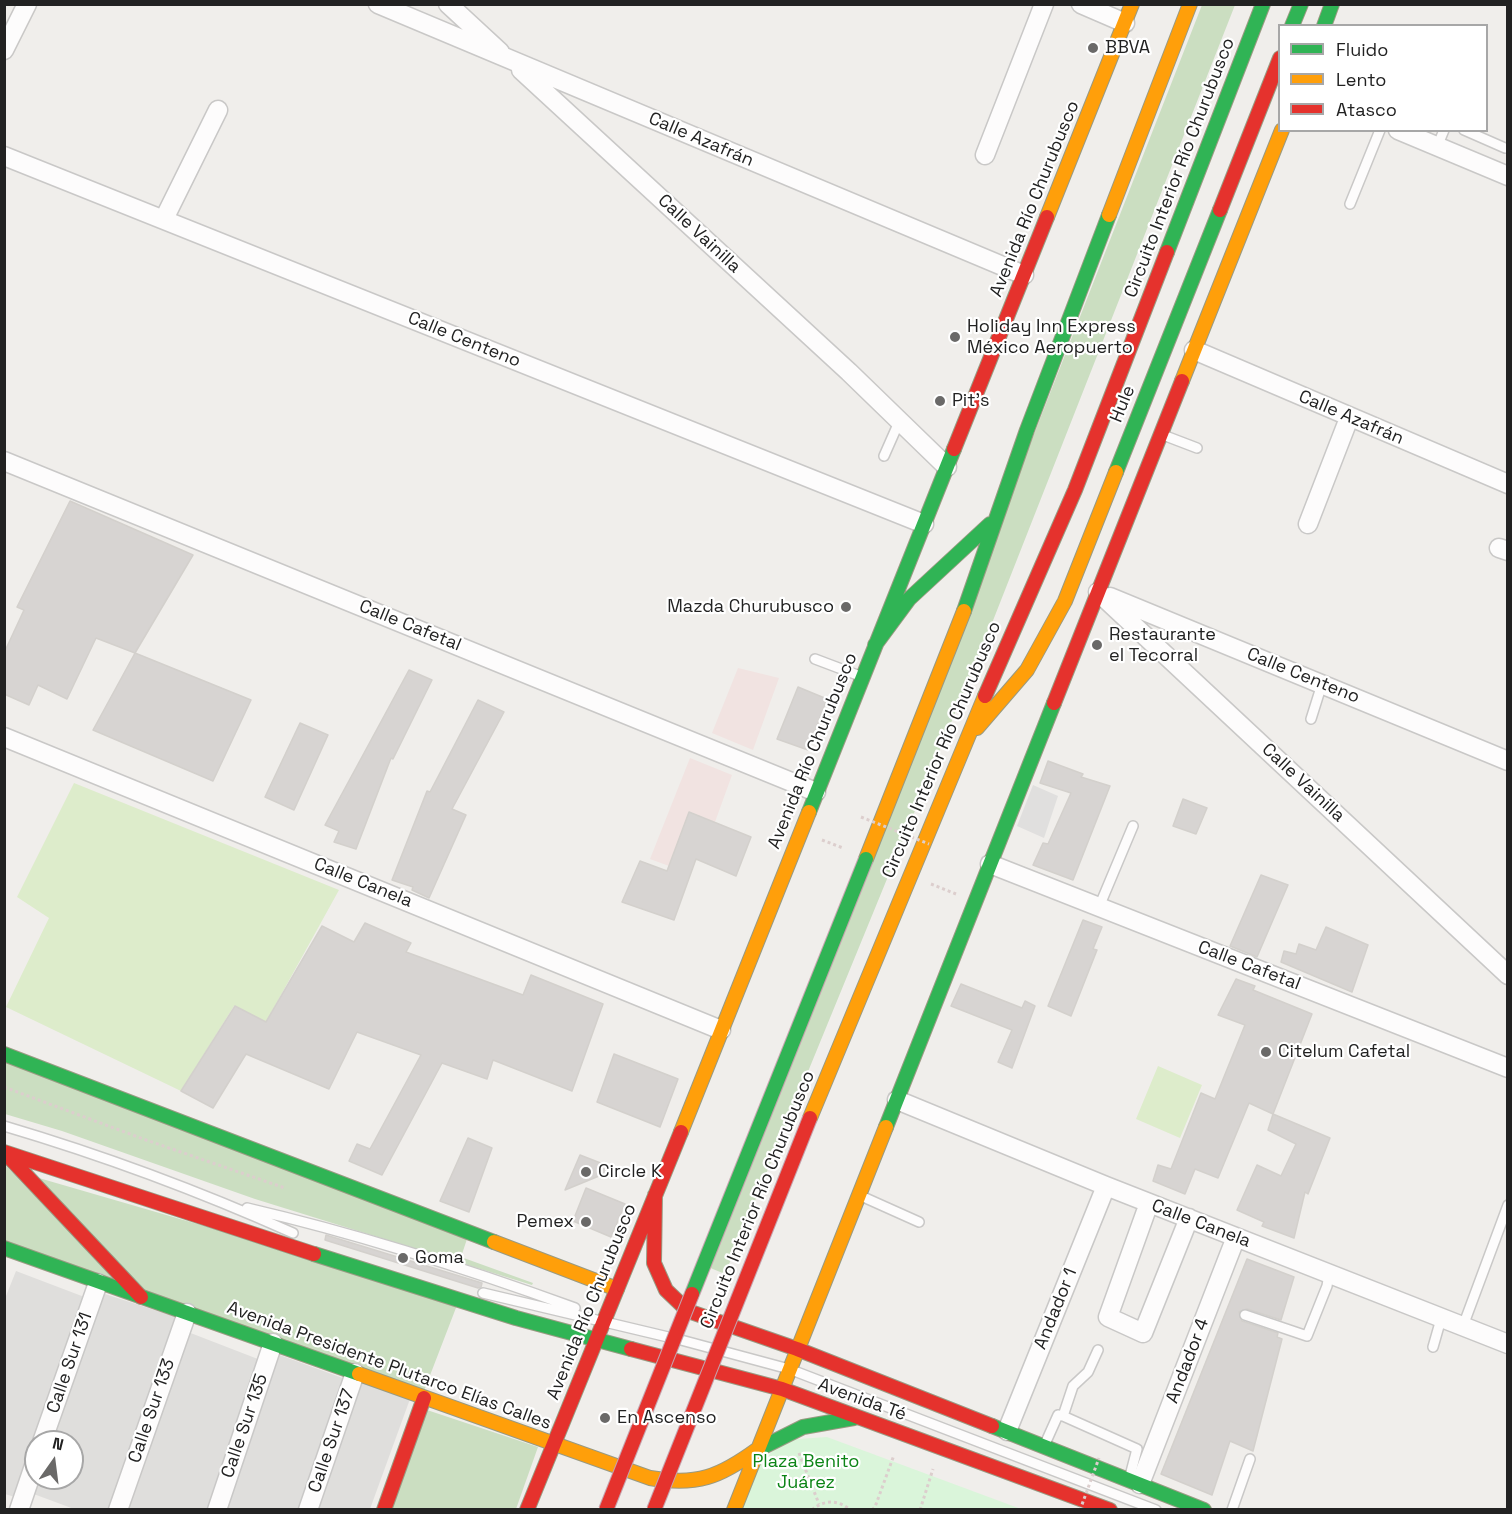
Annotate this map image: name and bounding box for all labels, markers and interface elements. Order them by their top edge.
legend [1278,24,1488,132]
street label: Circuito Interior Río Churubusco [1120,35,1240,301]
place label: BBVA [1105,37,1150,59]
text: Fluido [1336,38,1388,61]
marker: BBVA [1086,41,1100,55]
text: Lento [1336,68,1386,91]
street label: Avenida Río Churubusco [986,98,1084,300]
text: Atasco [1336,98,1397,121]
street label: Calle Azafrán [645,108,757,172]
street label: Calle Vainilla [653,190,745,278]
street label: Calle Centeno [404,308,524,372]
place label: Holiday Inn Express México Aeropuerto [967,316,1136,358]
marker: Holiday Inn Express México Aeropuerto [948,330,962,344]
street label: Hule [1106,382,1140,426]
street label: Calle Azafrán [1295,386,1407,450]
place label: Pit's [952,390,990,412]
marker: Pit's [933,394,947,408]
street label: Calle Cafetal [356,596,464,656]
place label: Mazda Churubusco [667,596,834,618]
marker: Mazda Churubusco [839,600,853,614]
street label: Circuito Interior Río Churubusco [878,618,1006,882]
place label: Restaurante el Tecorral [1109,624,1216,666]
marker: Restaurante el Tecorral [1090,638,1104,652]
street label: Calle Centeno [1243,644,1363,708]
street label: Avenida Río Churubusco [764,650,862,852]
street label: Calle Vainilla [1257,739,1349,827]
street label: Calle Canela [311,853,415,913]
street label: Calle Cafetal [1195,937,1303,995]
place label: Citelum Cafetal [1278,1041,1410,1063]
marker: Citelum Cafetal [1259,1045,1273,1059]
street label: Circuito Interior Río Churubusco [696,1068,820,1332]
place label: Circle K [598,1161,662,1183]
marker: Circle K [579,1165,593,1179]
street label: Calle Canela [1148,1195,1254,1253]
street label: Avenida Río Churubusco [543,1201,641,1403]
place label: Pemex [517,1211,574,1233]
marker: Pemex [579,1215,593,1229]
place label: Goma [415,1247,464,1269]
marker: Goma [396,1251,410,1265]
street label: Andador 1 [1030,1265,1082,1353]
street label: Avenida Presidente Plutarco Elías Calles [224,1297,554,1435]
street label: Calle Sur 131 [43,1310,97,1416]
street label: Andador 4 [1162,1315,1214,1407]
street label: Calle Sur 133 [124,1356,180,1466]
street label: Calle Sur 135 [217,1371,273,1481]
street label: Avenida Té [815,1374,909,1426]
street label: Calle Sur 137 [304,1386,360,1496]
place label: En Ascenso [617,1407,717,1429]
marker: En Ascenso [598,1411,612,1425]
north arrow [24,1430,84,1490]
text: N [50,1433,66,1455]
park label: Plaza Benito Juárez [753,1451,859,1494]

